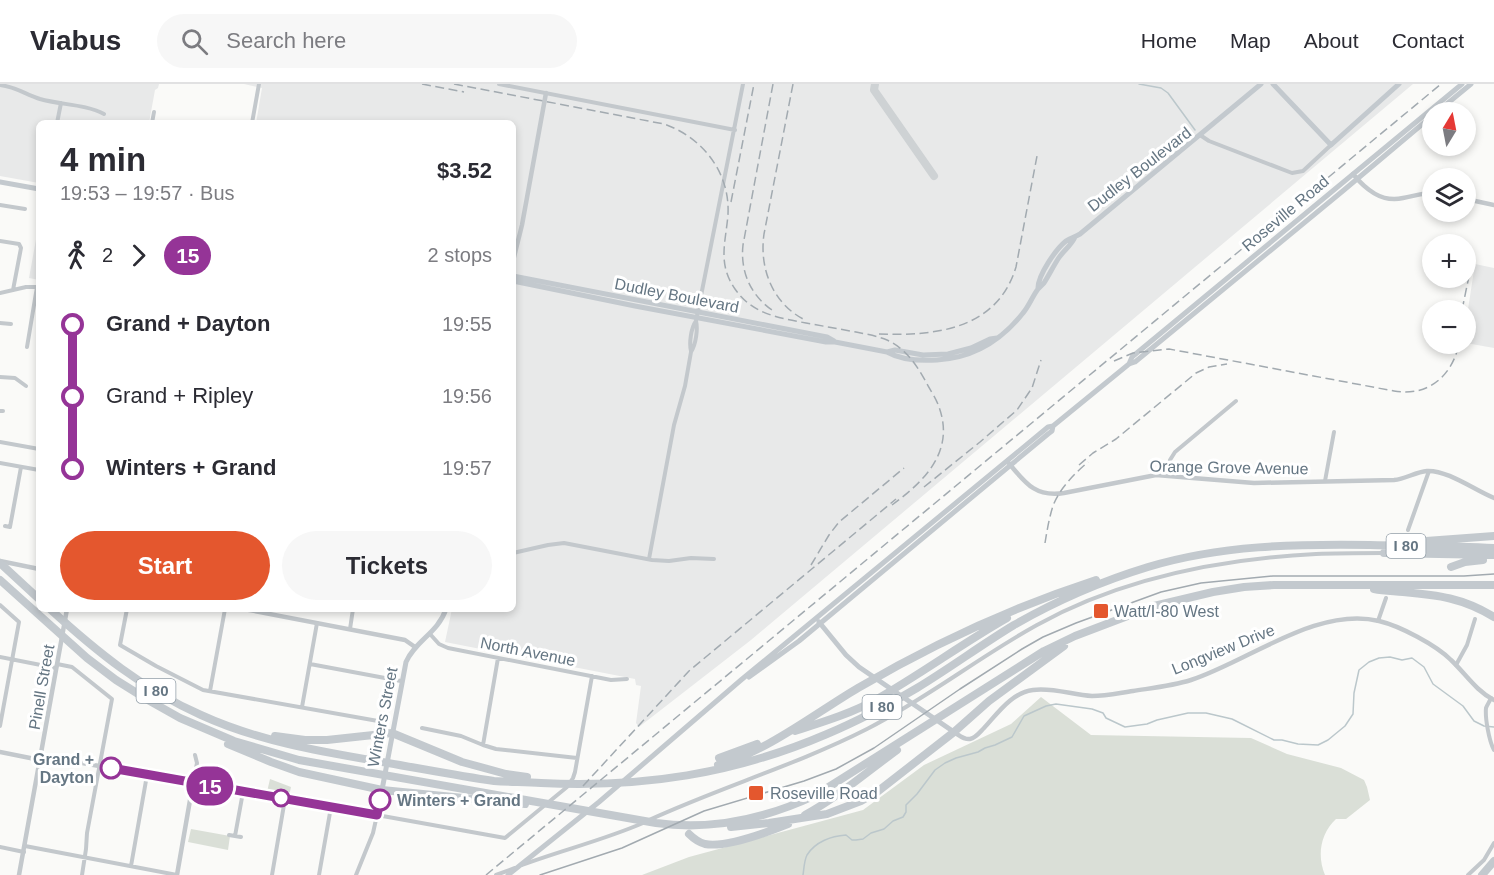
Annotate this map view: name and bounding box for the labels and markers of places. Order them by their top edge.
marker: Watt/I-80 West [1092,602,1110,620]
place label: Watt/I-80 West [1114,603,1219,620]
place label: Grand + Dayton [33,751,94,786]
marker: Grand + Dayton [100,757,122,779]
marker: Roseville Road [747,784,765,802]
place label: Roseville Road [770,785,878,802]
unlabelled marker [272,789,290,807]
marker: Winters + Grand [369,789,391,811]
place label: Winters + Grand [397,792,521,809]

